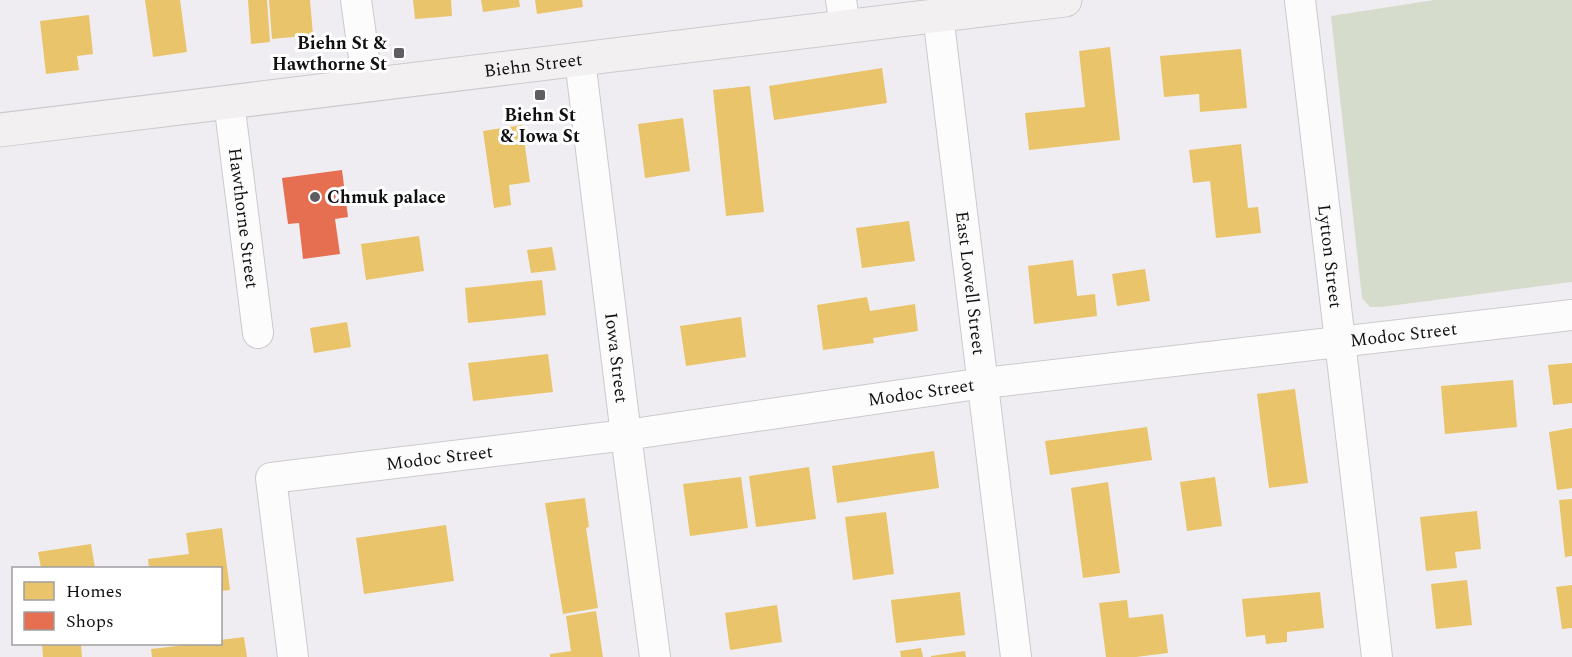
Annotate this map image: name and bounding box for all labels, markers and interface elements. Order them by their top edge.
place label: Biehn St & Hawthorne St [272,30,387,78]
marker: Biehn St & Hawthorne St [392,46,406,60]
street label: Biehn Street [482,46,584,85]
marker: Biehn St & Iowa St [533,88,547,102]
place label: Biehn St & Iowa St [500,102,580,150]
street label: Hawthorne Street [221,146,265,290]
place label: Chmuk palace [327,184,446,211]
marker: Chmuk palace [308,190,322,204]
street label: Lytton Street [1310,203,1349,310]
street label: East Lowell Street [948,210,992,357]
street label: Iowa Street [597,311,635,405]
street label: Modoc Street [1349,315,1458,355]
street label: Modoc Street [866,372,976,414]
street label: Modoc Street [385,438,494,478]
legend [12,567,222,645]
text: Homes [66,578,122,605]
text: Shops [66,608,114,635]

